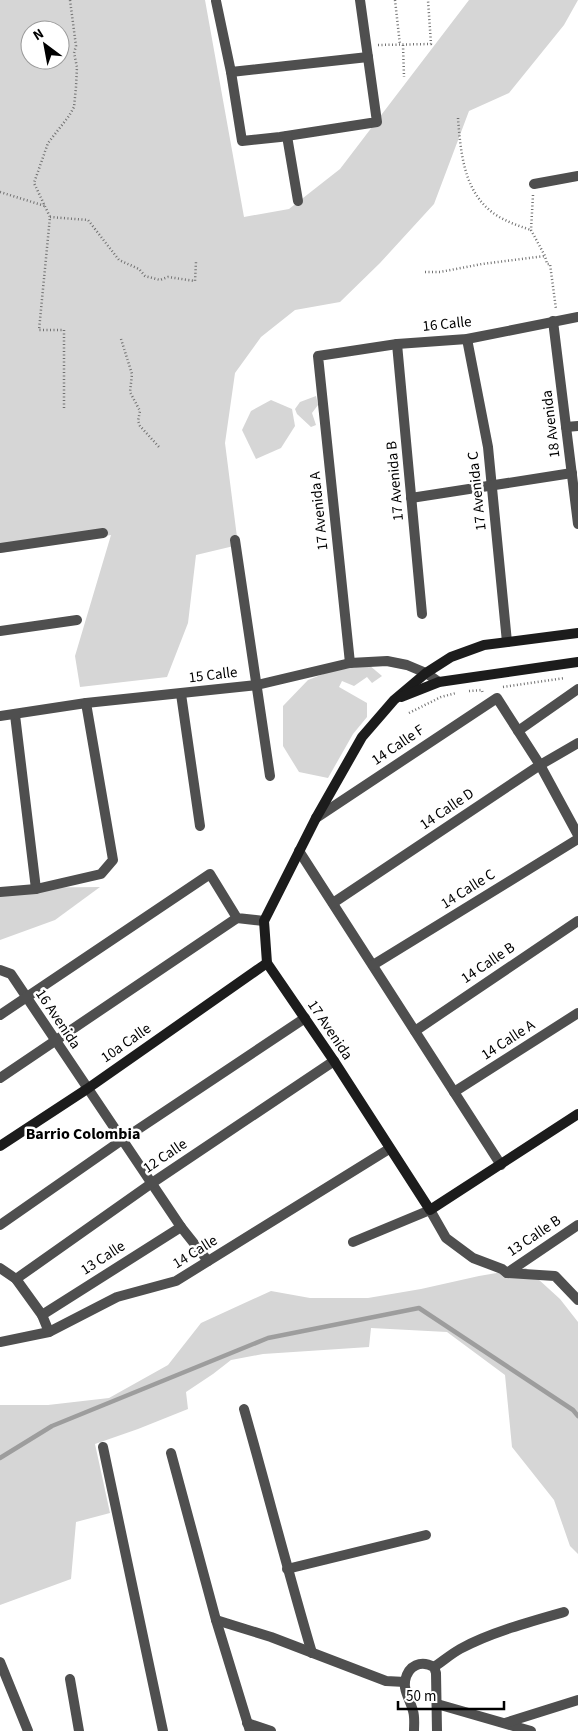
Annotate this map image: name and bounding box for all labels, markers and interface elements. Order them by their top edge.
north arrow [20,20,70,70]
text: N [29,24,48,46]
street label: 16 Calle [421,311,473,337]
street label: 18 Avenida [536,389,566,459]
street label: 17 Avenida B [381,440,409,522]
street label: 17 Avenida C [462,450,492,532]
street label: 17 Avenida A [304,470,334,552]
street label: 15 Calle [187,662,239,688]
street label: 14 Calle F [367,719,429,770]
street label: 14 Calle D [416,783,478,835]
street label: 14 Calle C [437,864,500,914]
street label: 14 Calle B [457,937,519,989]
street label: 16 Avenida [30,985,86,1053]
street label: 17 Avenida [302,996,358,1064]
street label: 14 Calle A [477,1014,540,1065]
street label: 10a Calle [97,1018,155,1068]
district label: Barrio Colombia [26,1123,140,1145]
street label: 12 Calle [139,1134,191,1178]
street label: 13 Calle B [503,1210,565,1262]
street label: 14 Calle [169,1230,221,1274]
street label: 13 Calle [77,1236,129,1280]
scale bar [398,1678,504,1710]
text: 50 m [406,1686,436,1707]

